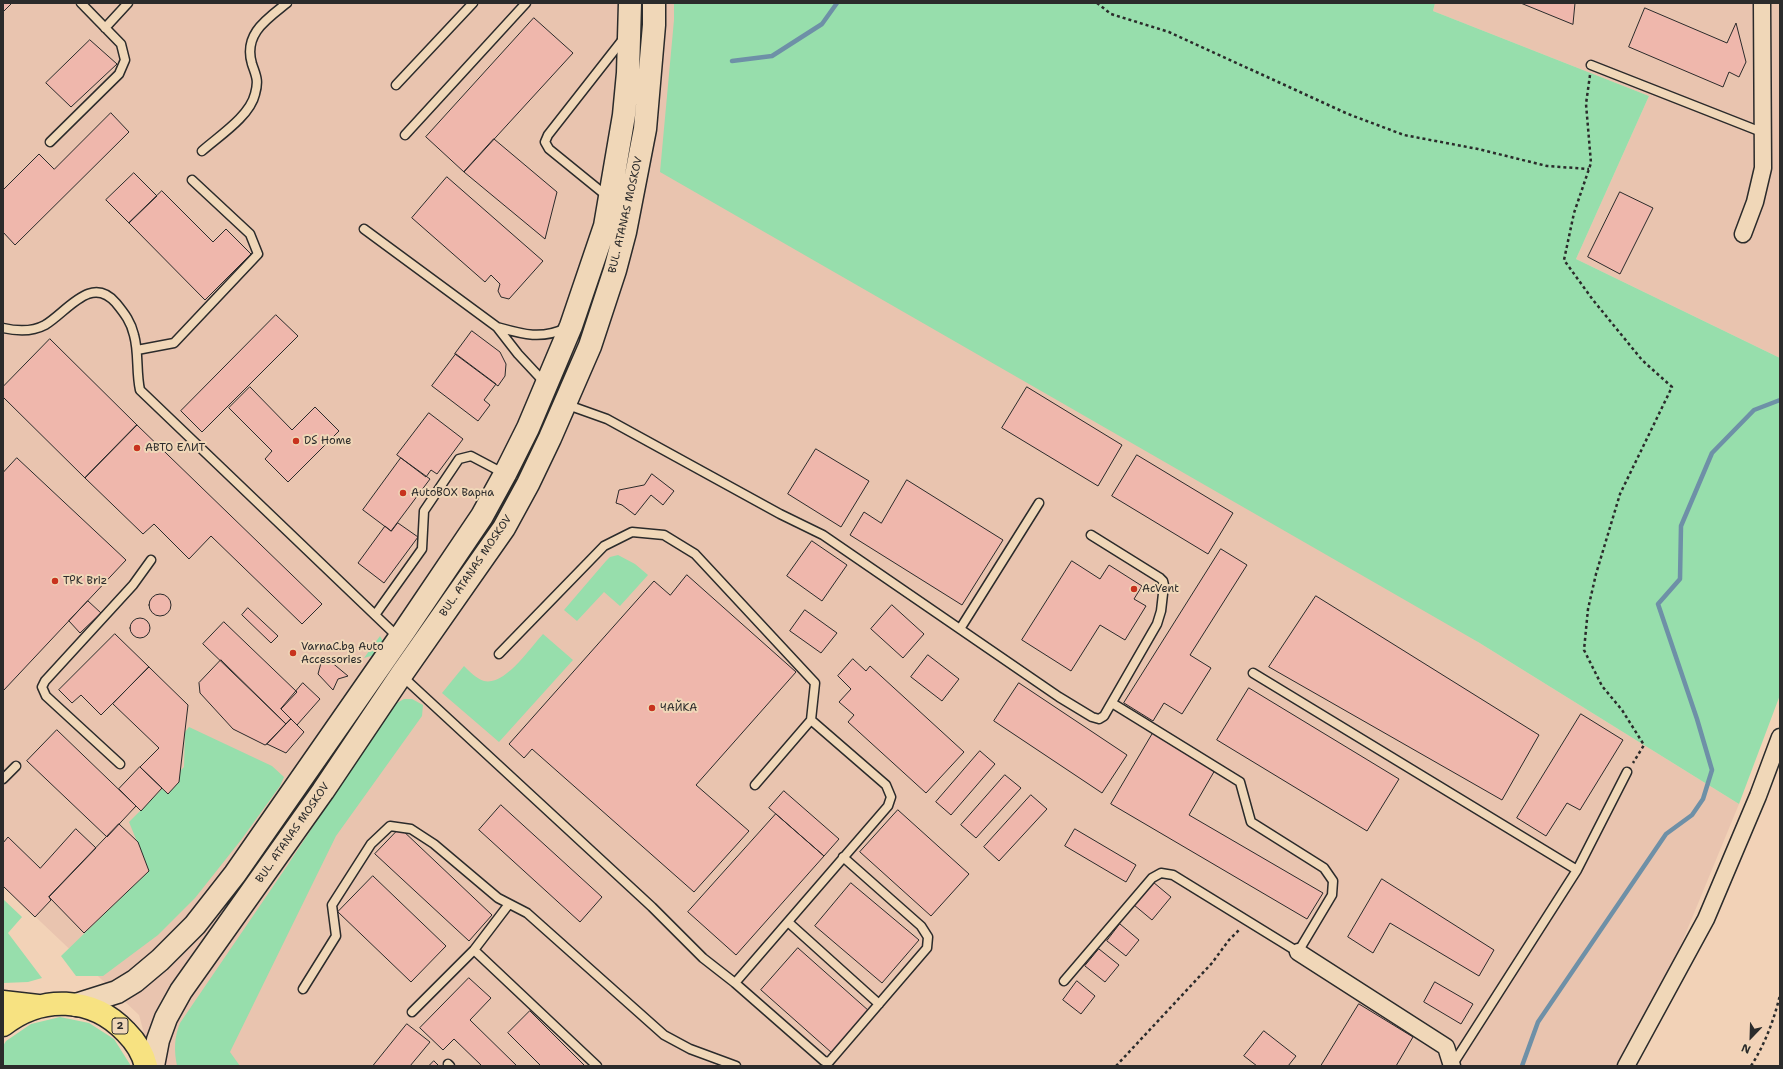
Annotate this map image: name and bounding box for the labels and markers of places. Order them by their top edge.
place label: DS Home [304,434,351,448]
marker: DS Home [291,436,301,446]
place label: АВТО ЕЛИТ [145,441,205,455]
marker: АВТО ЕЛИТ [132,443,142,453]
place label: AutoBOX Варна [411,486,494,500]
marker: AutoBOX Варна [398,488,408,498]
place label: TPK Briz [63,574,107,588]
marker: TPK Briz [50,576,60,586]
place label: AcVent [1142,582,1179,596]
marker: AcVent [1129,584,1139,594]
place label: VarnaC.bg Auto Accessories [301,640,384,666]
marker: VarnaC.bg Auto Accessories [288,648,298,658]
place label: ЧАЙКА [660,701,697,715]
marker: ЧАЙКА [647,703,657,713]

